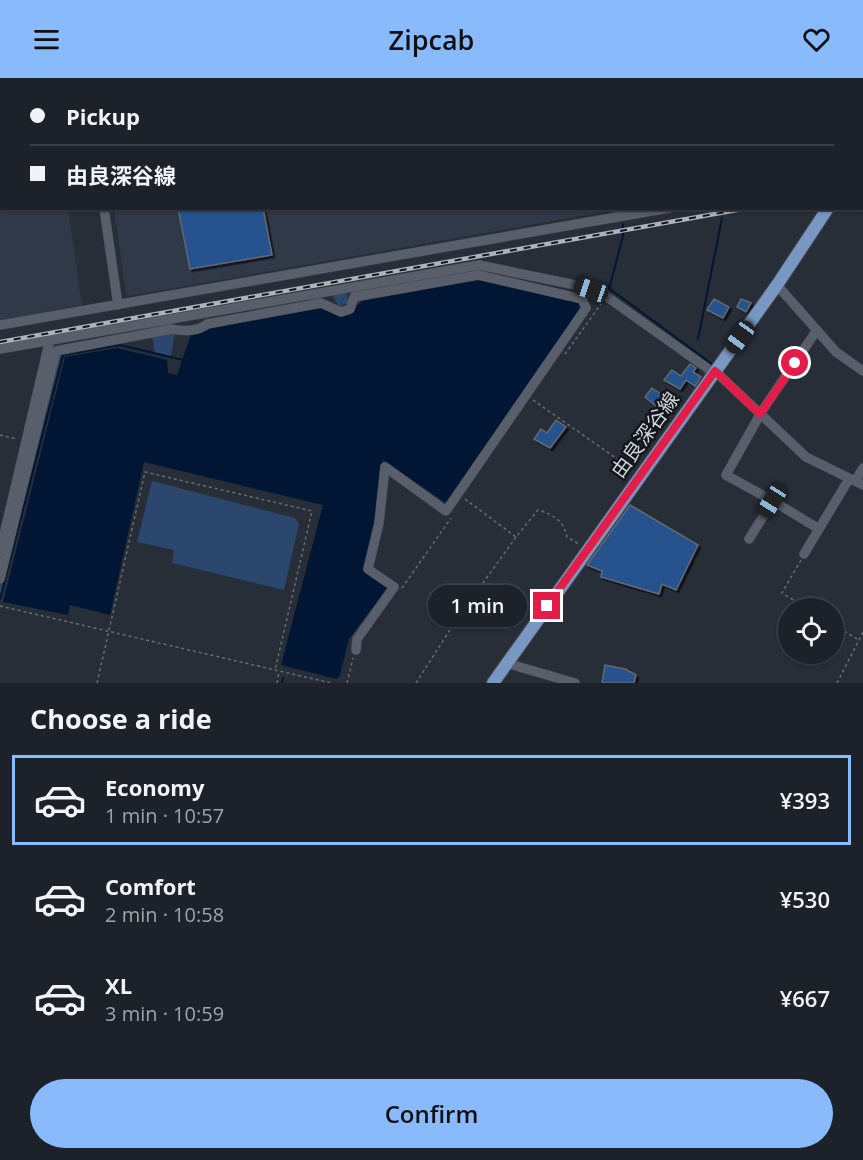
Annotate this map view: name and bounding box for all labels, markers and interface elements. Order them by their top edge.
text: Zipcab [389,21,474,58]
icon: menu [30,23,63,56]
icon: heart [800,23,833,56]
text: Pickup [66,101,140,131]
text: 由良深谷線 [66,160,176,190]
car [571,276,611,304]
car [722,317,758,357]
route start [781,349,808,376]
street label: 由良深谷線 [604,386,685,483]
car [755,481,789,521]
callout: 1 min [427,585,526,627]
text: 1 min [451,592,505,619]
route end [533,592,560,619]
map controls [778,598,844,664]
button: locate [778,598,844,664]
text: Choose a ride [30,700,212,737]
text: Economy [105,772,204,802]
icon: car [33,773,87,827]
text: ¥393 [780,785,830,815]
text: 1 min · 10:57 [105,802,224,829]
text: Comfort [105,871,196,901]
icon: car [33,872,87,926]
text: ¥530 [780,884,830,914]
text: 2 min · 10:58 [105,901,224,928]
text: XL [105,970,132,1000]
icon: car [33,971,87,1025]
text: ¥667 [780,983,830,1013]
text: 3 min · 10:59 [105,1000,224,1027]
button: Confirm [30,1079,833,1148]

